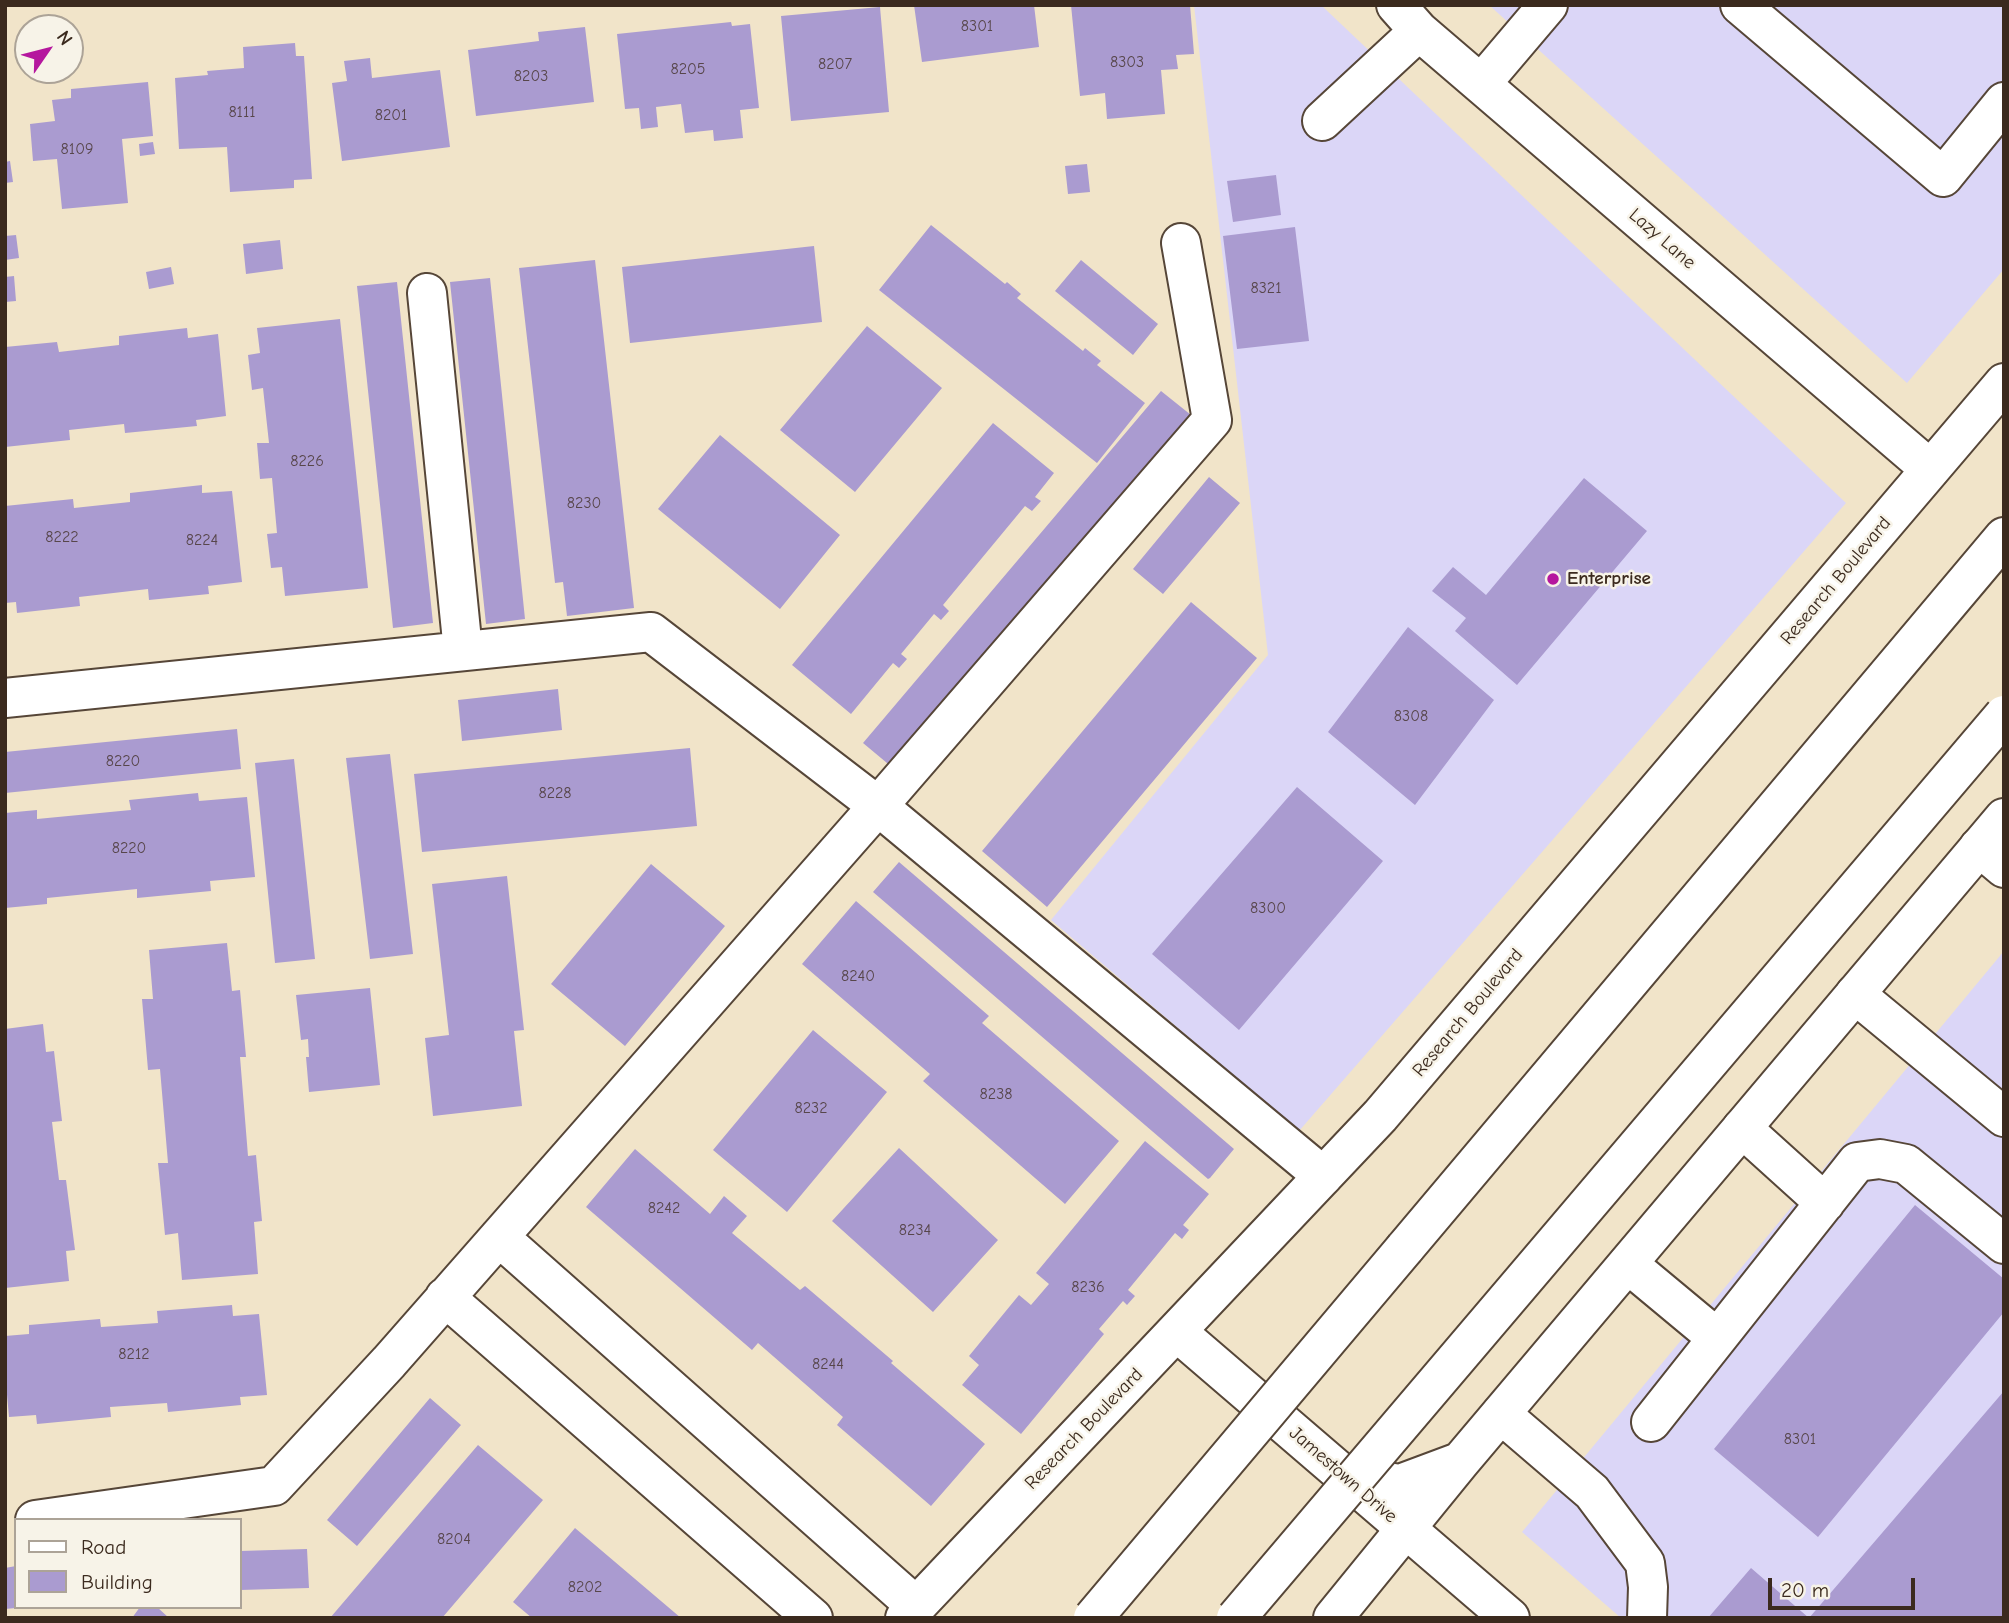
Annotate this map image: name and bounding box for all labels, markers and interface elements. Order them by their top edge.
north arrow [14,14,84,84]
house number: 8301 [961,16,993,36]
text: N [52,27,77,49]
house number: 8303 [1110,52,1144,72]
house number: 8207 [818,54,852,74]
house number: 8205 [670,59,706,79]
house number: 8203 [514,66,548,86]
house number: 8111 [228,102,256,122]
house number: 8201 [375,105,407,125]
house number: 8109 [61,139,93,159]
street label: Lazy Lane [1624,204,1700,274]
house number: 8321 [1250,278,1282,298]
house number: 8226 [290,451,324,471]
house number: 8230 [567,493,601,513]
street label: Research Boulevard [1776,512,1896,650]
house number: 8222 [45,527,79,547]
house number: 8224 [186,530,218,550]
place label: Enterprise [1567,568,1651,590]
marker: Enterprise [1545,571,1561,587]
house number: 8308 [1394,706,1428,726]
house number: 8220 [106,751,140,771]
house number: 8228 [538,783,572,803]
house number: 8220 [112,838,146,858]
house number: 8300 [1250,898,1286,918]
street label: Research Boulevard [1408,944,1528,1082]
house number: 8240 [841,966,875,986]
house number: 8238 [980,1084,1012,1104]
house number: 8232 [794,1098,828,1118]
house number: 8242 [648,1198,680,1218]
house number: 8234 [899,1220,931,1240]
house number: 8236 [1071,1277,1105,1297]
house number: 8212 [118,1344,150,1364]
house number: 8244 [812,1354,844,1374]
street label: Research Boulevard [1020,1364,1148,1494]
street label: Jamestown Drive [1284,1422,1402,1528]
house number: 8301 [1784,1429,1816,1449]
legend [14,1518,242,1609]
house number: 8204 [437,1529,471,1549]
text: Road [81,1535,126,1559]
scale bar [1771,1564,1918,1608]
text: Building [81,1570,153,1594]
house number: 8202 [568,1577,602,1597]
text: 20 m [1781,1578,1829,1602]

